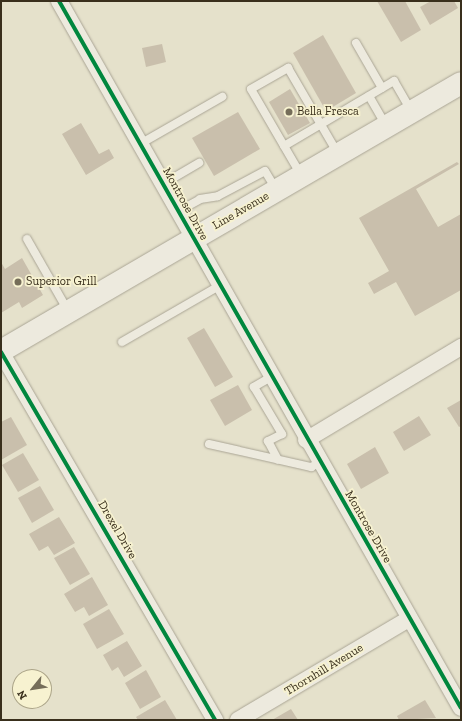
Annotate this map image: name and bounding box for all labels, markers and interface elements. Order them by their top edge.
place label: Bella Fresca [297,105,359,119]
marker: Bella Fresca [284,107,294,117]
street label: Montrose Drive [159,165,211,243]
street label: Line Avenue [210,189,272,233]
place label: Superior Grill [26,275,97,289]
marker: Superior Grill [13,277,23,287]
street label: Montrose Drive [342,488,394,566]
street label: Drexel Drive [95,498,139,562]
street label: Thornhill Avenue [282,641,366,699]
north arrow [12,669,52,709]
text: N [14,688,30,702]

